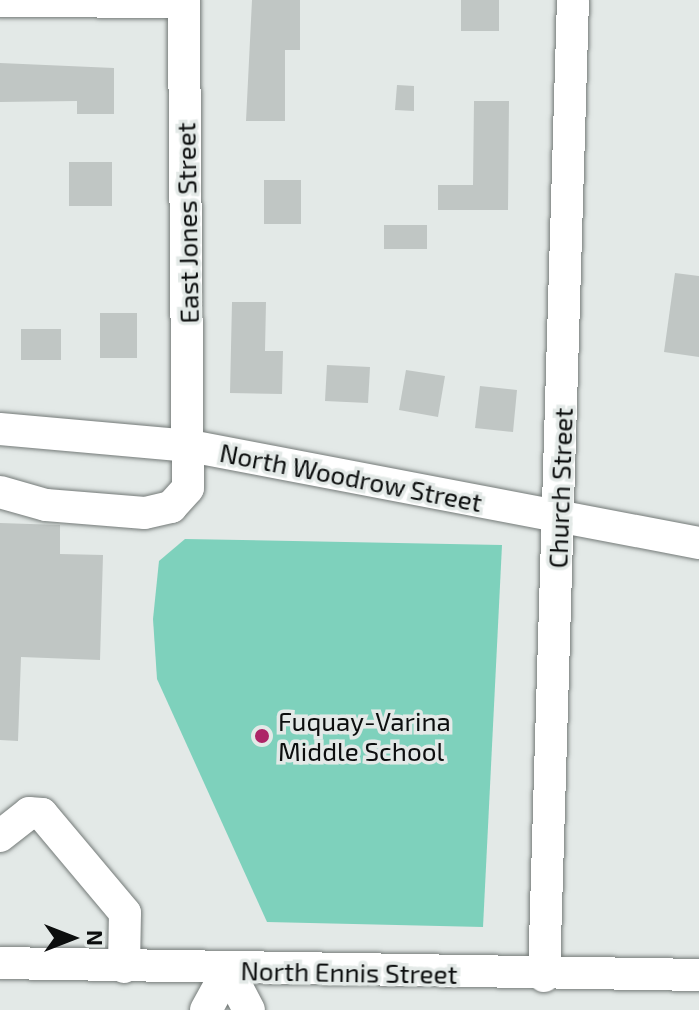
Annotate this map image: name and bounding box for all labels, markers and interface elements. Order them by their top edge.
street label: East Jones Street [170,122,204,324]
street label: Church Street [542,407,578,569]
street label: North Woodrow Street [217,436,485,518]
place label: Fuquay-Varina Middle School [278,705,451,766]
marker: Fuquay-Varina Middle School [253,727,271,745]
north arrow [32,898,112,978]
text: N [83,930,109,946]
street label: North Ennis Street [240,955,458,989]

